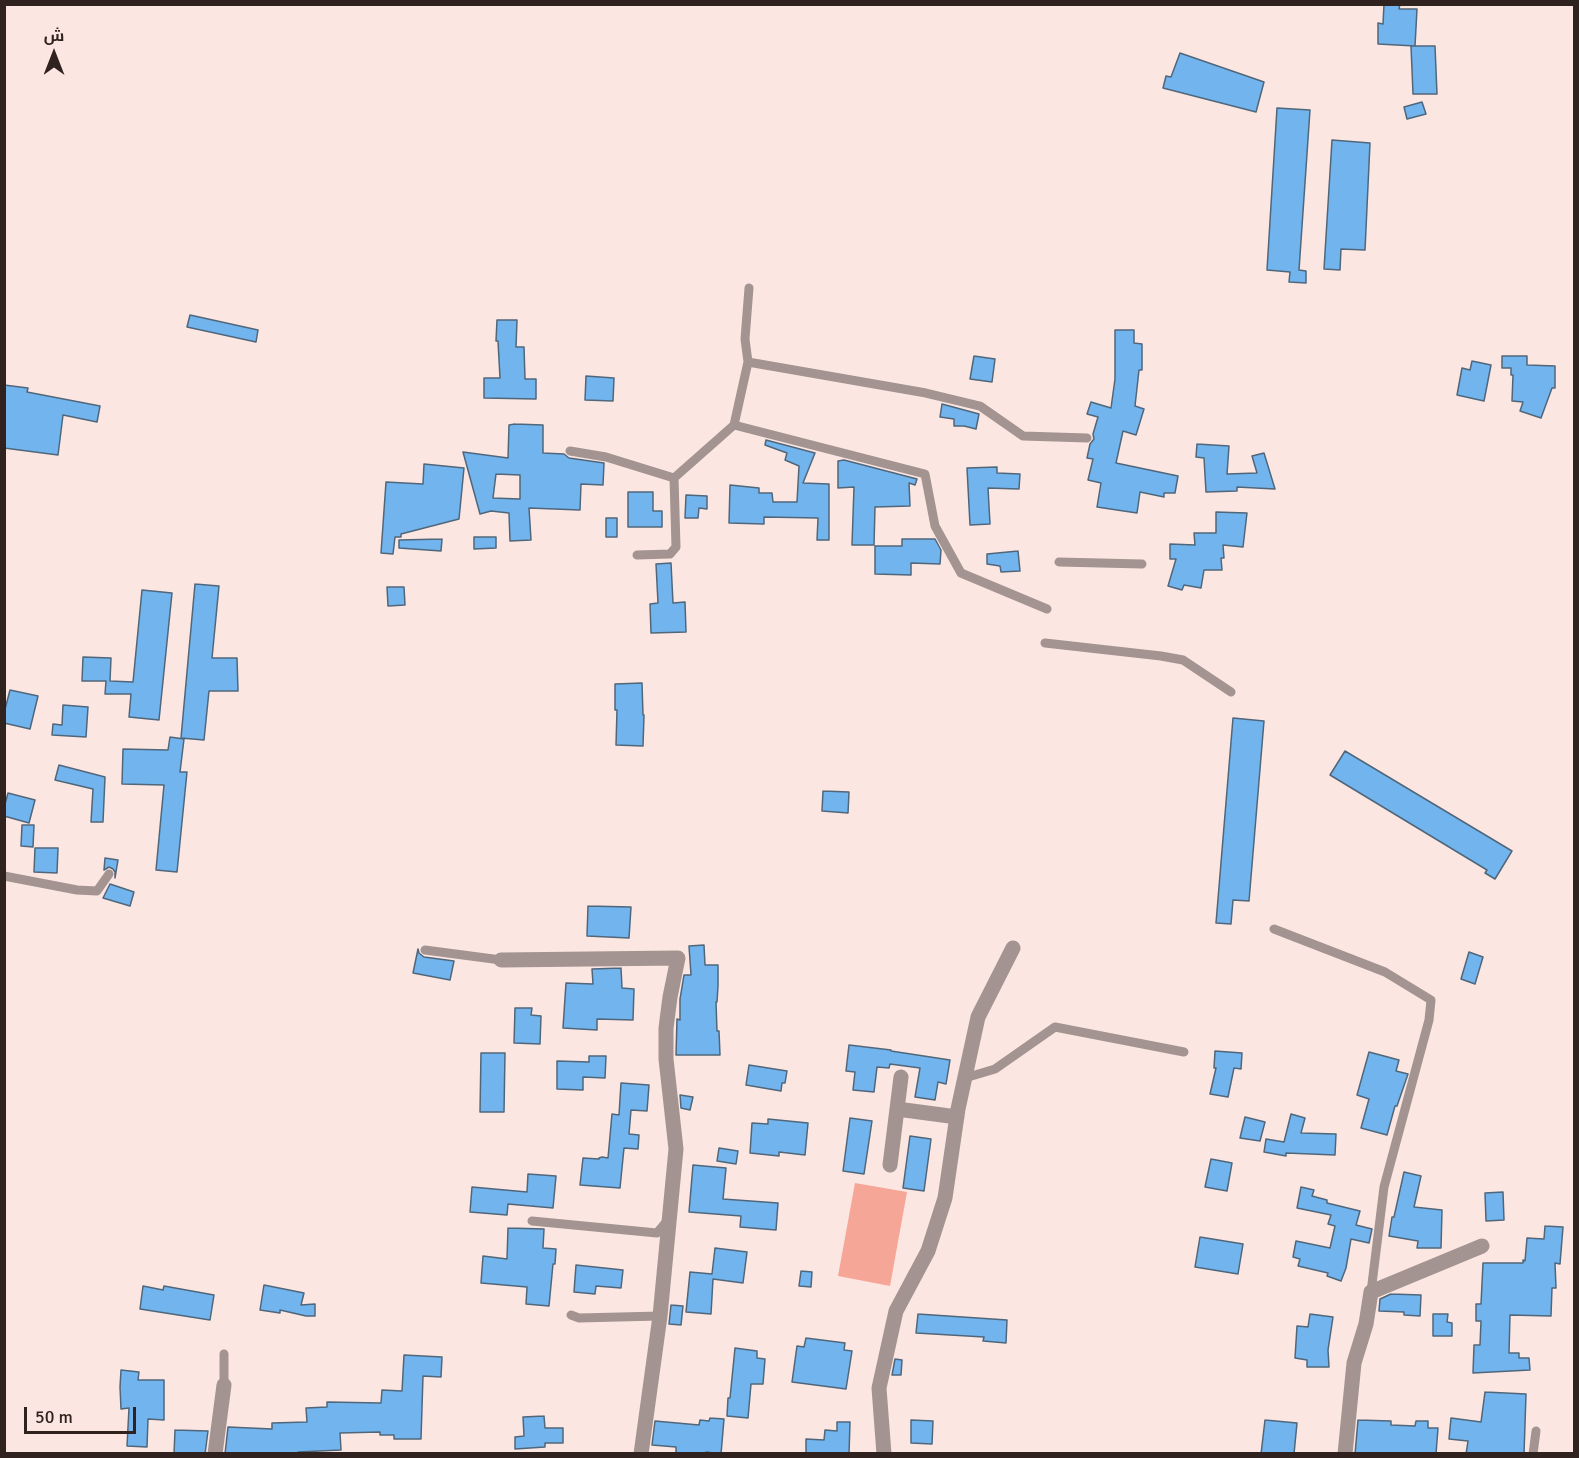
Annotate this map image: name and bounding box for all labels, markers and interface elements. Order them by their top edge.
north arrow [24,24,84,84]
text: ش [44,26,64,46]
scale bar [27,1395,140,1433]
text: 50 m [35,1406,73,1428]

